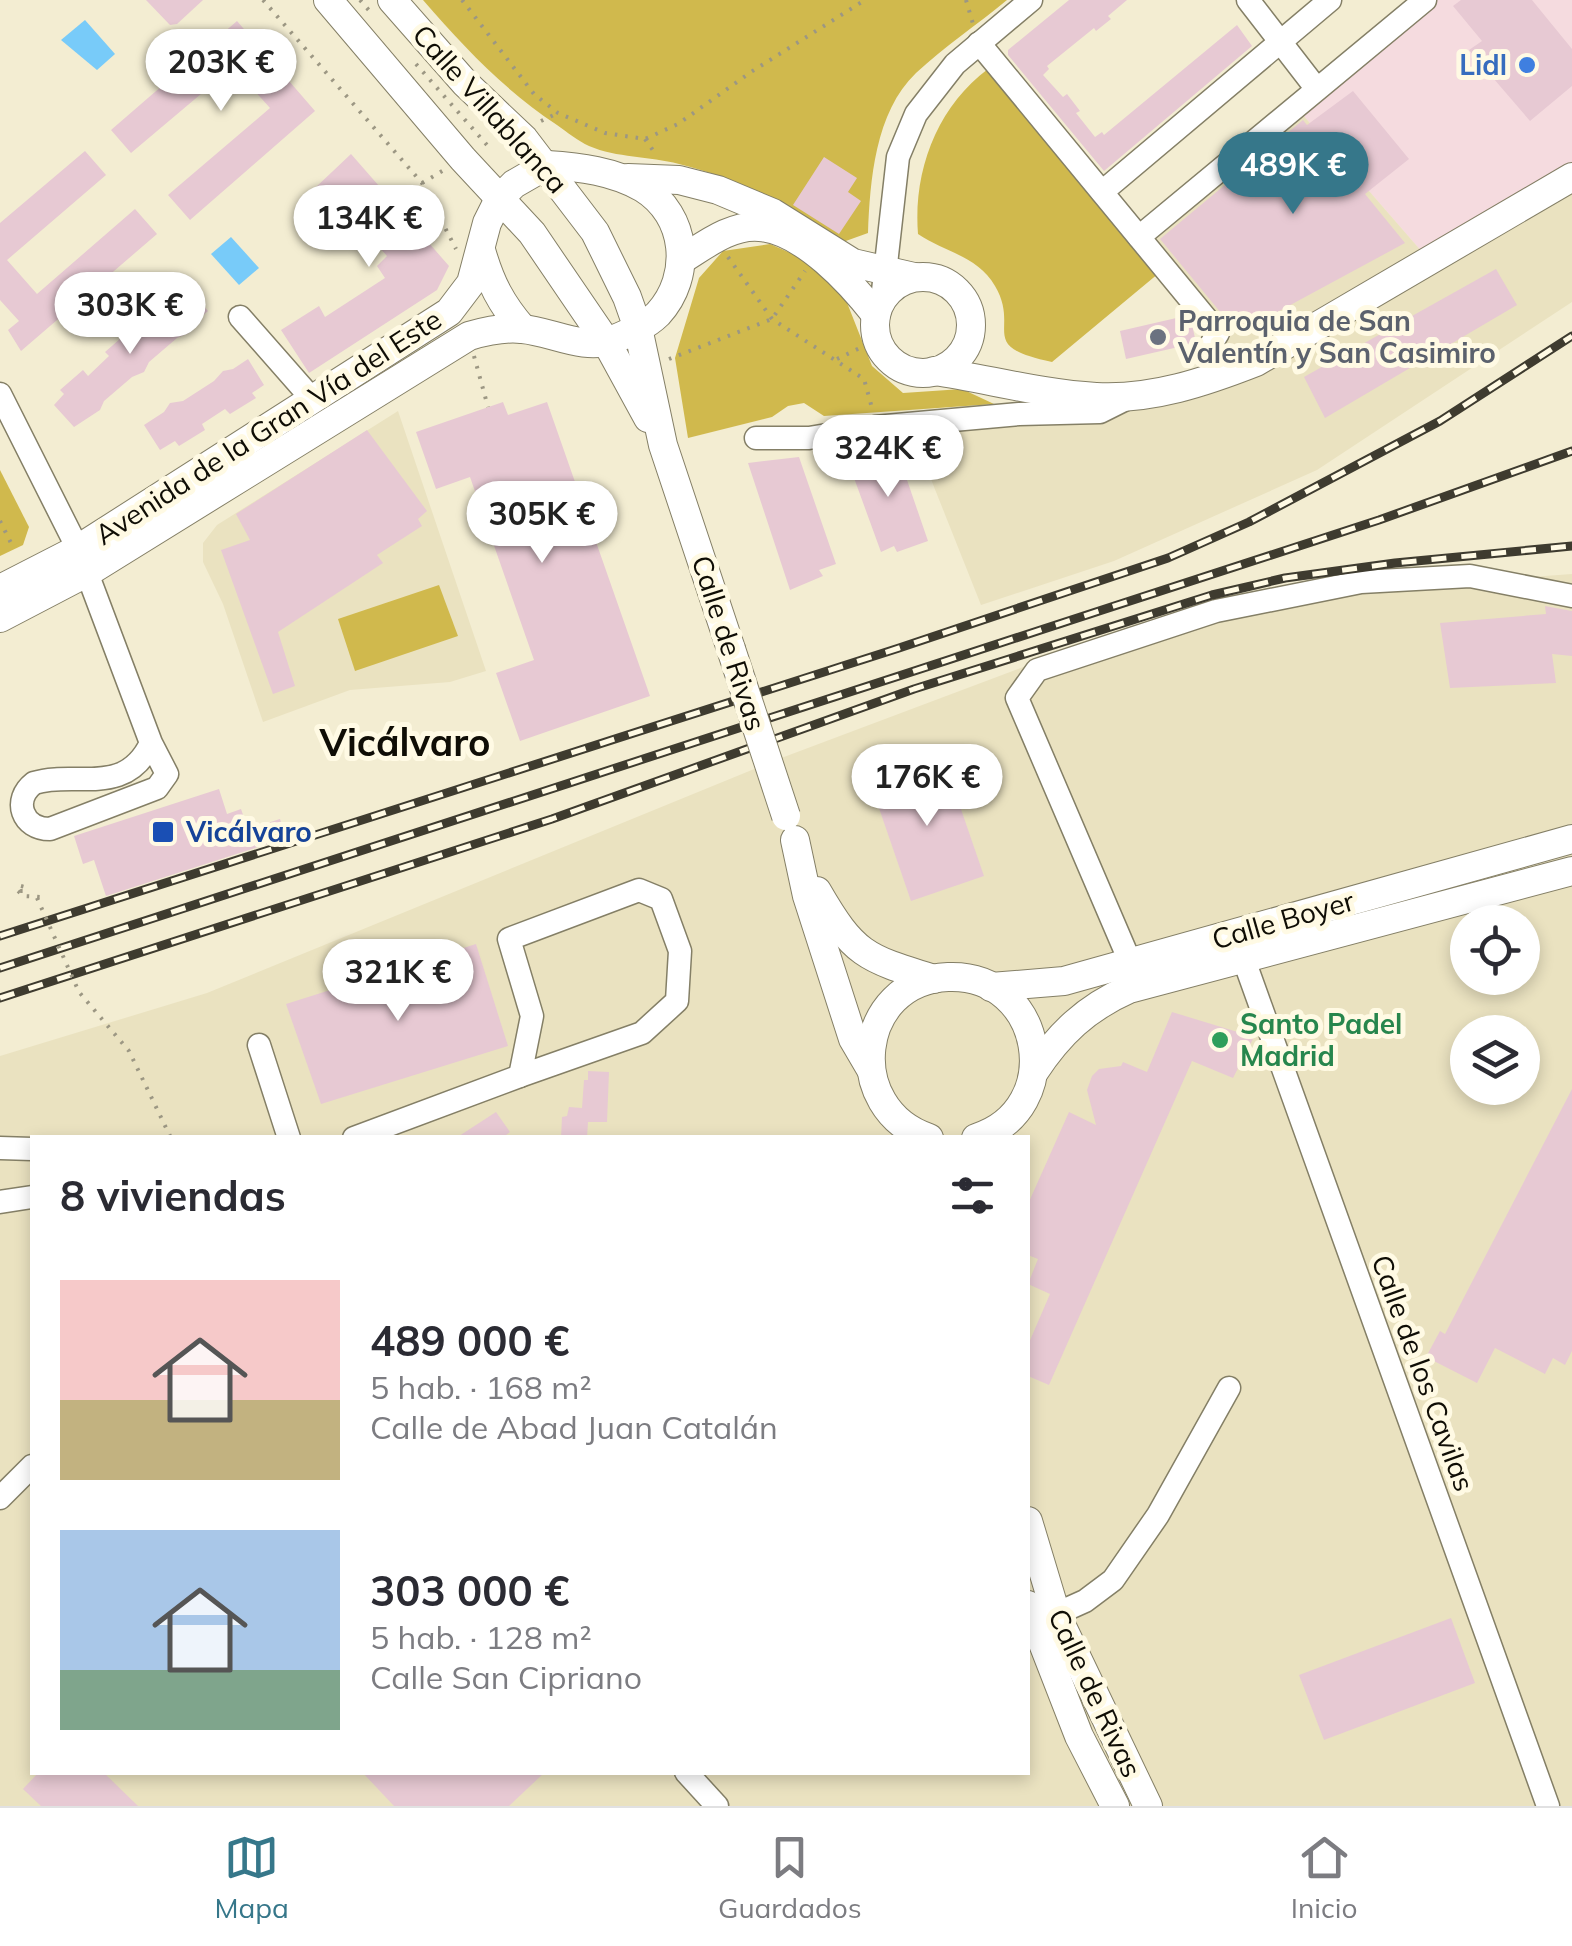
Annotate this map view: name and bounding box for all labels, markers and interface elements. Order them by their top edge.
street label: Calle Villablanca [405,17,575,200]
pin: 203K € [140,29,302,114]
text: 203K € [168,41,274,81]
place label: Lidl [1459,47,1507,82]
marker: Lidl [1516,54,1538,76]
pin: 489K € [1212,132,1374,217]
text: 489K € [1240,144,1346,184]
pin: 134K € [288,185,450,270]
text: 134K € [316,197,422,237]
pin: 303K € [49,272,211,357]
text: 303K € [77,284,183,324]
street label: Avenida de la Gran Vía del Este [88,301,448,552]
place label: Parroquia de San Valentín y San Casimiro [1177,303,1496,370]
marker: Parroquia de San Valentín y San Casimiro [1147,326,1169,348]
pin: 324K € [807,415,969,500]
text: 324K € [835,427,941,467]
pin: 305K € [461,481,623,566]
text: 305K € [489,493,595,533]
street label: Calle de Rivas [685,551,774,735]
district label: Vicálvaro [319,718,490,766]
pin: 176K € [846,744,1008,829]
text: 176K € [874,756,980,796]
place label: Vicálvaro [185,814,312,849]
marker: Vicálvaro [150,819,176,845]
street label: Calle Boyer [1208,882,1359,956]
map controls [1450,905,1540,1105]
button: locate [1450,905,1540,995]
pin: 321K € [317,939,479,1024]
text: 321K € [345,951,451,991]
place label: Santo Padel Madrid [1240,1006,1402,1073]
button: layers [1450,1015,1540,1105]
marker: Santo Padel Madrid [1209,1029,1231,1051]
icon: filters [945,1168,1000,1223]
text: 8 viviendas [60,1169,286,1222]
street label: Calle de los Cavilas [1364,1250,1482,1496]
text: 489 000 € [370,1314,569,1367]
icon: home [140,1320,260,1440]
text: 5 hab. · 168 m² [370,1367,592,1407]
text: Calle de Abad Juan Catalán [370,1407,778,1447]
text: 303 000 € [370,1564,569,1617]
icon: home [140,1570,260,1690]
street label: Calle de Rivas [1041,1603,1150,1783]
text: 5 hab. · 128 m² [370,1617,592,1657]
text: Calle San Cipriano [370,1657,642,1697]
tab: Mapa [215,1830,289,1925]
tab: Guardados [718,1830,862,1925]
tab: Inicio [1291,1830,1357,1925]

